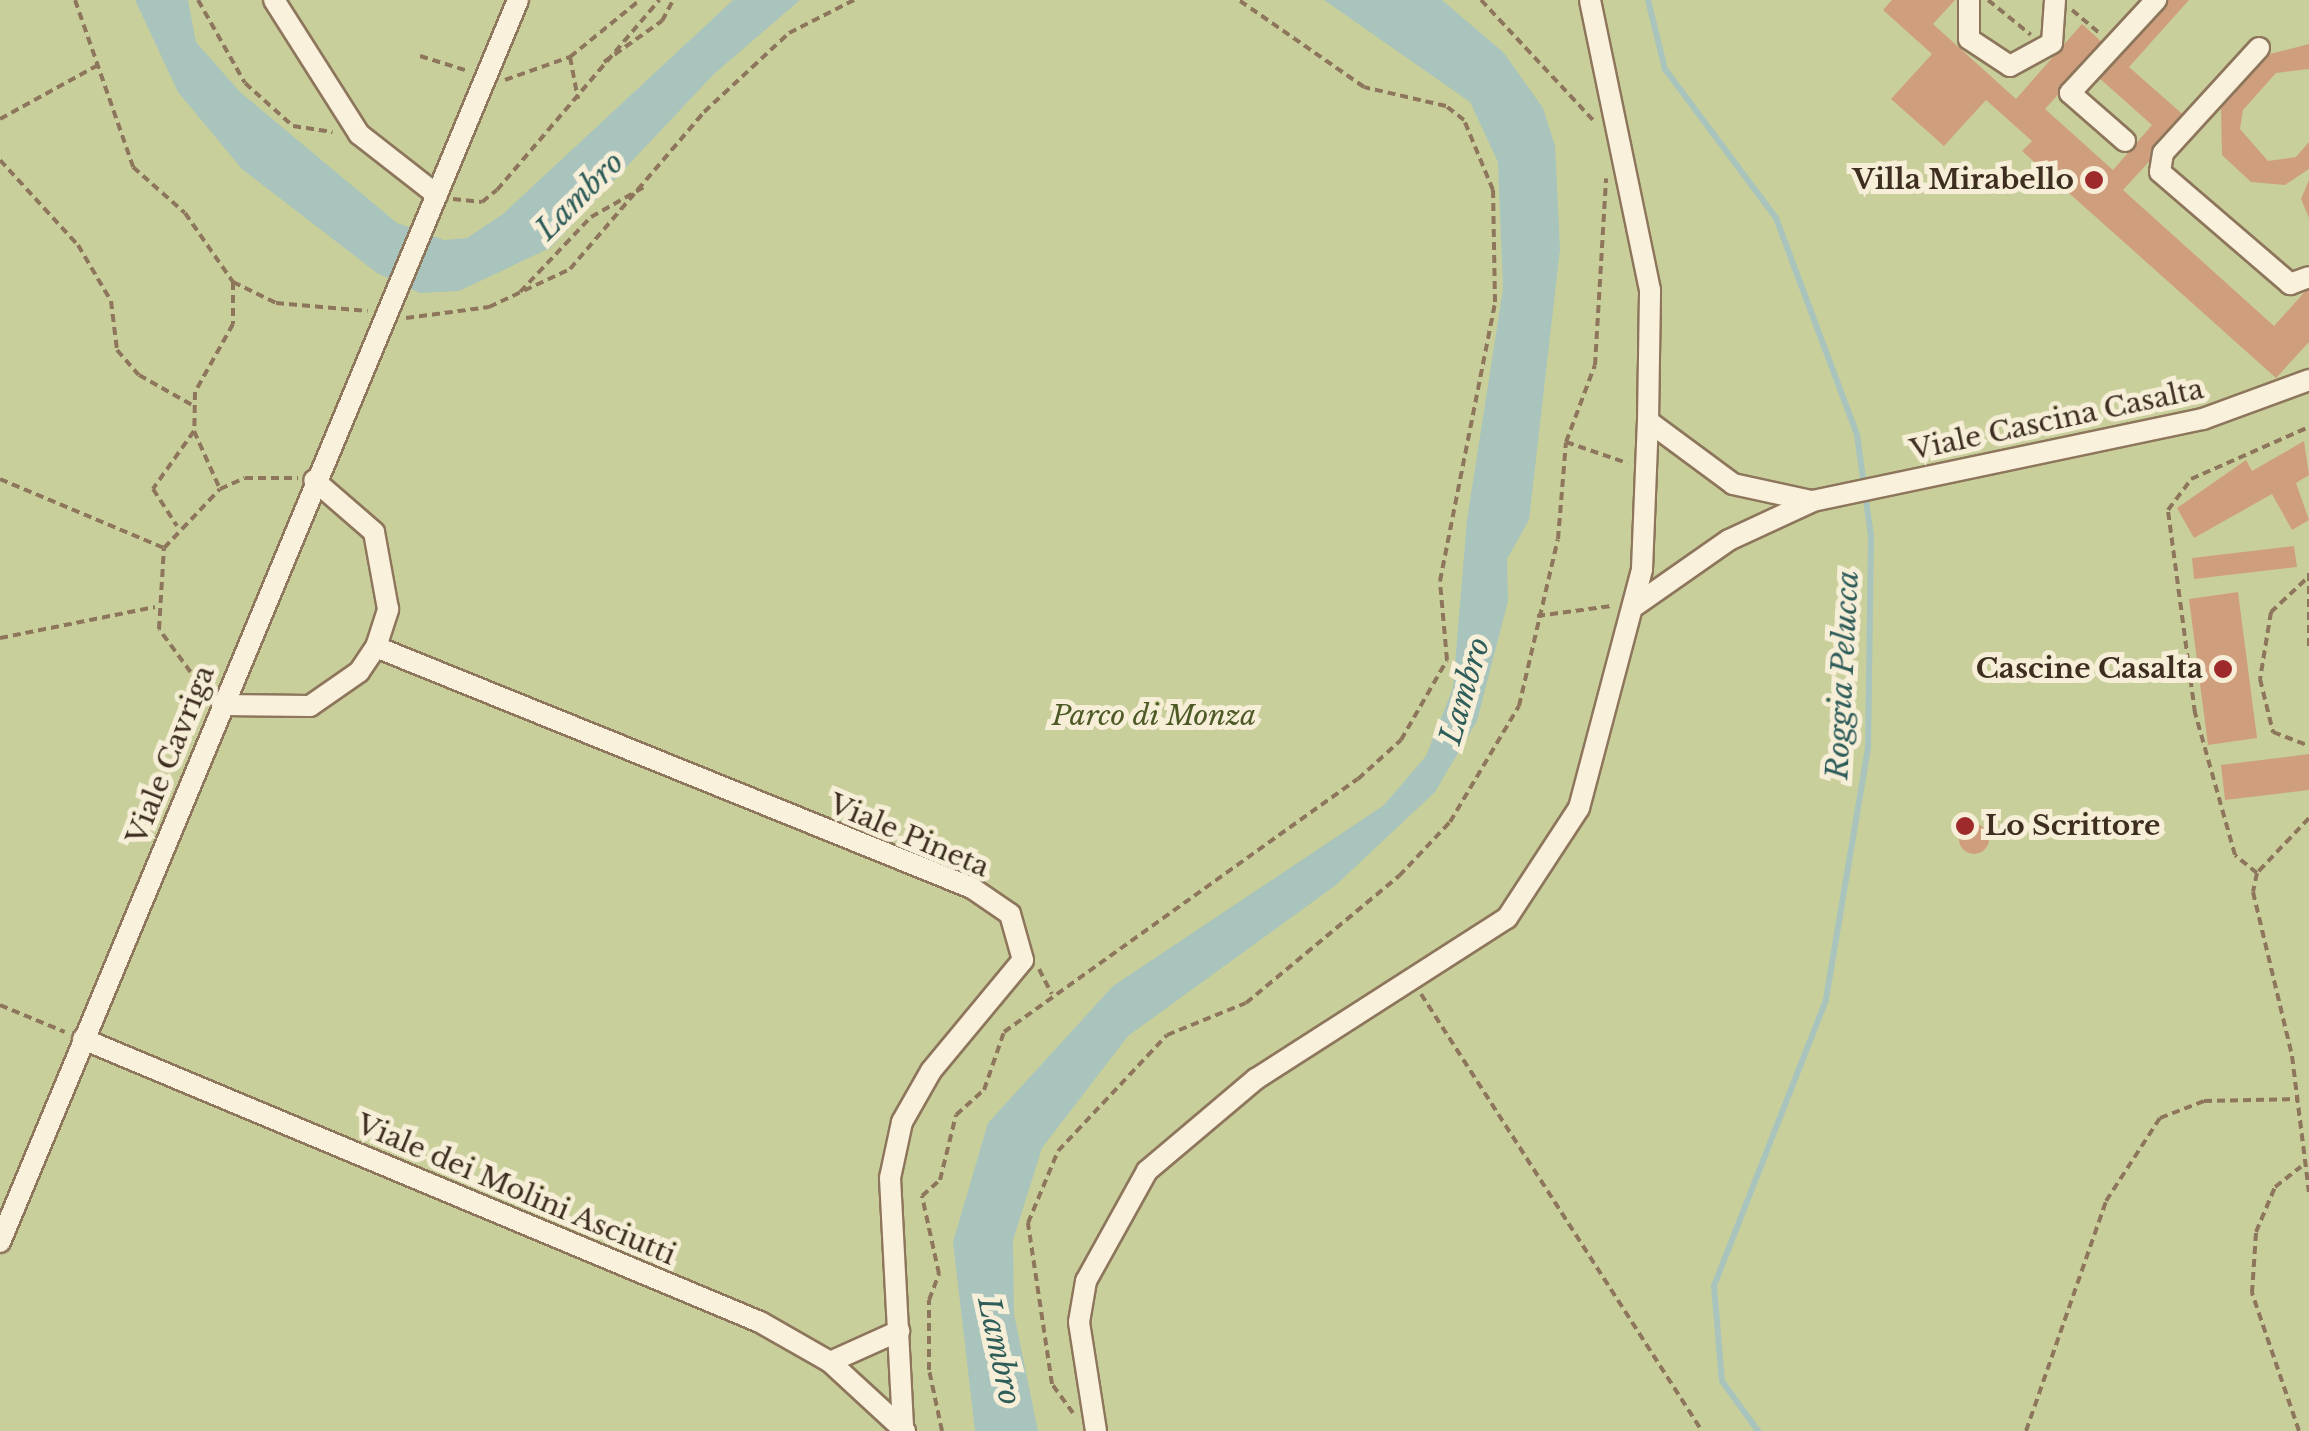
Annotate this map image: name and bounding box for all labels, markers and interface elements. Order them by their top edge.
water label: Lambro [529,145,631,247]
place label: Villa Mirabello [1853,163,2074,197]
marker: Villa Mirabello [2083,169,2105,191]
street label: Viale Cascina Casalta [1907,372,2207,468]
water label: Roggia Pelucca [1820,569,1866,781]
water label: Lambro [1433,633,1497,749]
place label: Cascine Casalta [1976,652,2203,686]
marker: Cascine Casalta [2212,658,2234,680]
street label: Viale Cavriga [120,661,222,849]
park label: Parco di Monza [1051,699,1257,733]
street label: Viale Pineta [824,787,994,885]
place label: Lo Scrittore [1985,809,2161,843]
marker: Lo Scrittore [1954,815,1976,837]
street label: Viale dei Molini Asciutti [351,1107,681,1273]
water label: Lambro [970,1294,1028,1408]

